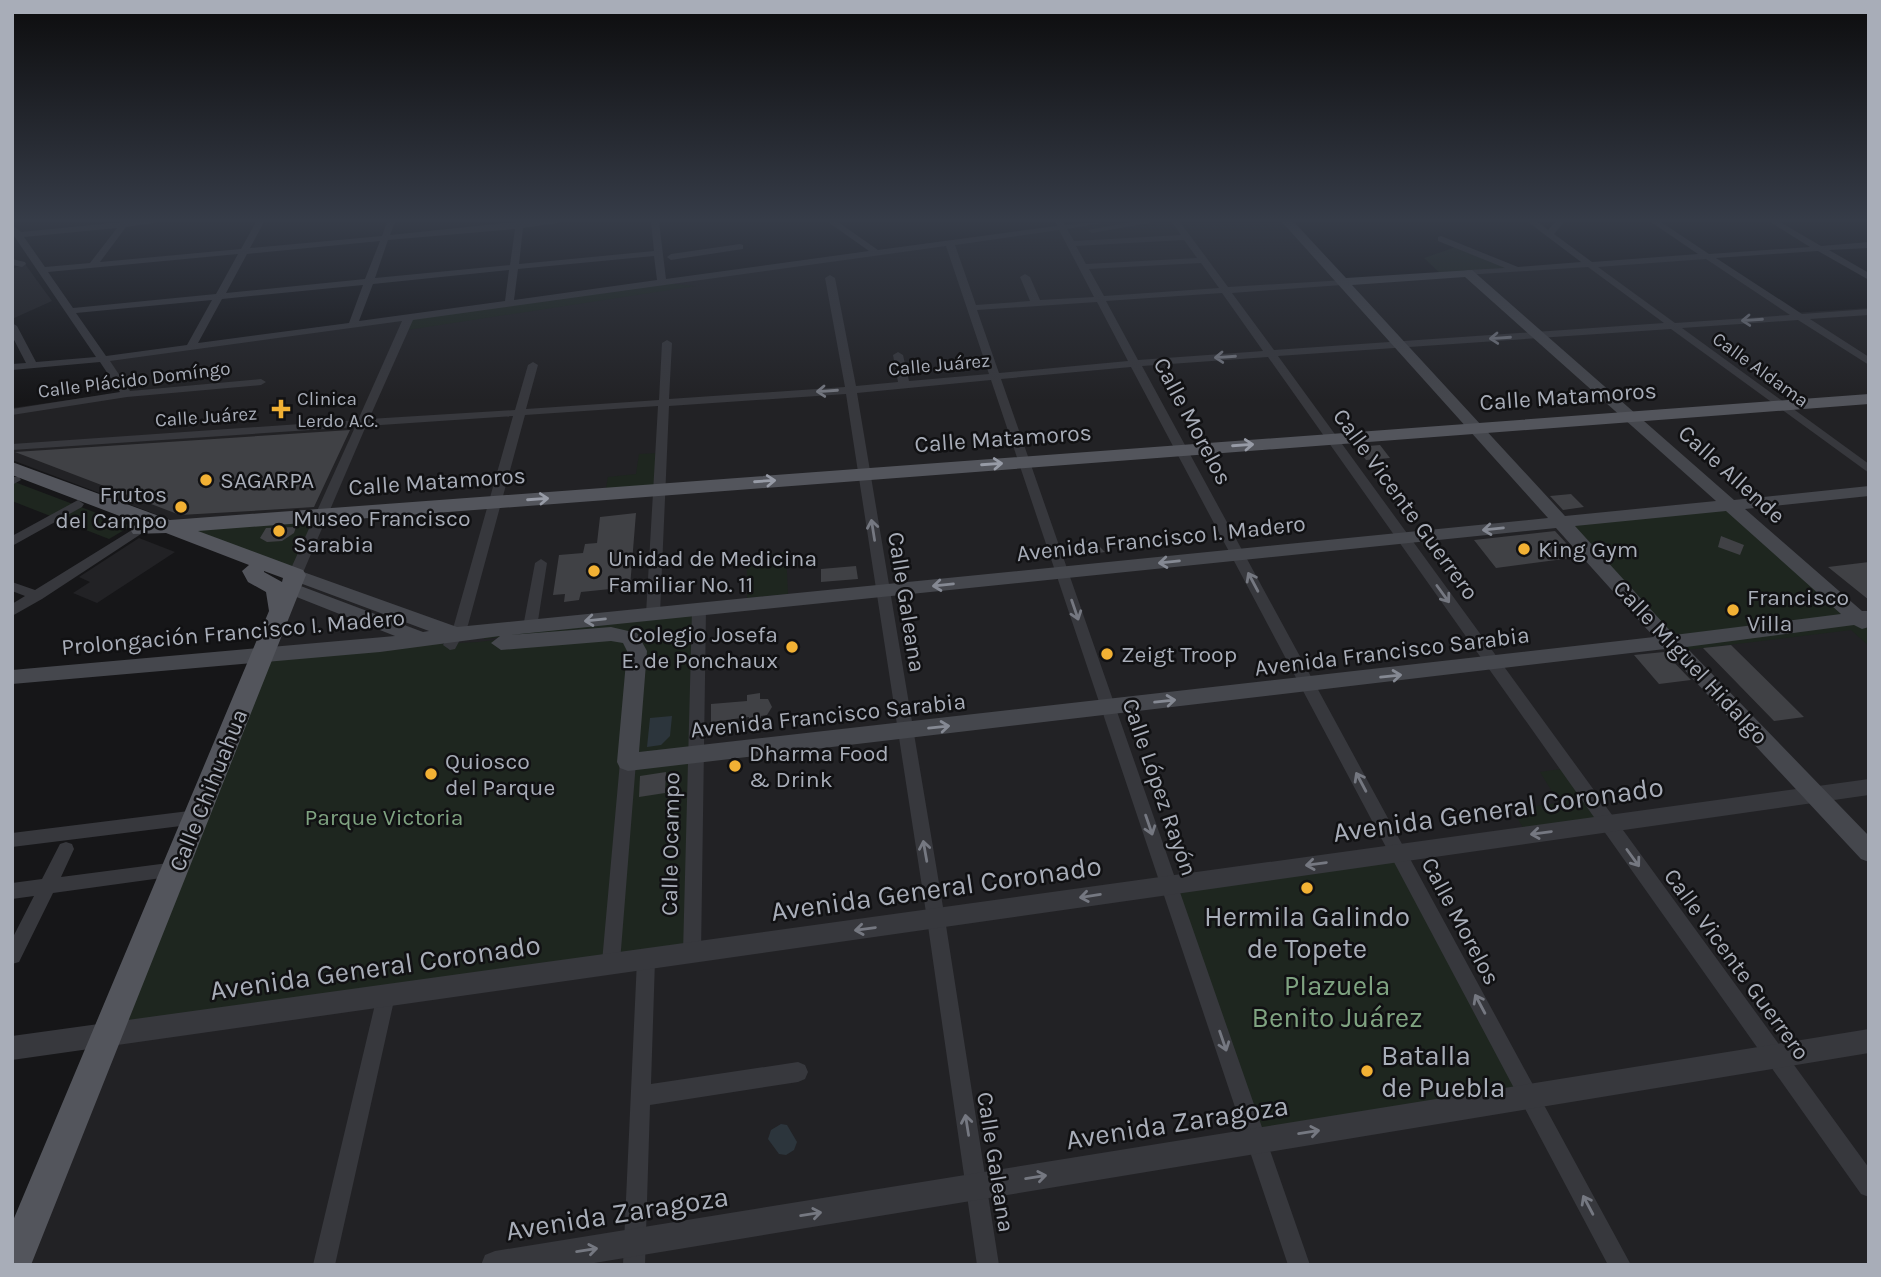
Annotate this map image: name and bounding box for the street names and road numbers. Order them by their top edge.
street label: Calle Aldama [1708,328,1813,412]
street label: Calle Juárez [887,350,991,380]
street label: Calle Morelos [1148,353,1237,489]
street label: Calle Plácido Domíngo [37,357,232,403]
street label: Calle Matamoros [1479,377,1657,416]
street label: Calle Juárez [154,402,258,432]
street label: Calle Vicente Guerrero [1327,403,1484,605]
street label: Calle Matamoros [914,419,1092,458]
street label: Calle Allende [1673,419,1791,529]
street label: Calle Matamoros [348,462,526,501]
street label: Avenida Francisco I. Madero [1015,510,1307,567]
street label: Calle Galeana [882,530,931,674]
street label: Calle Miguel Hidalgo [1608,575,1774,750]
street label: Prolongación Francisco I. Madero [60,604,406,661]
street label: Avenida Francisco Sarabia [1253,621,1531,682]
street label: Avenida Francisco Sarabia [689,688,967,743]
street label: Calle López Rayón [1117,695,1203,879]
street label: Calle Chihuahua [164,705,253,875]
street label: Avenida General Coronado [1331,770,1666,849]
street label: Calle Ocampo [656,772,685,916]
street label: Avenida General Coronado [769,849,1104,928]
street label: Calle Morelos [1416,853,1505,989]
street label: Calle Vicente Guerrero [1658,863,1815,1065]
street label: Avenida General Coronado [208,928,543,1007]
street label: Avenida Zaragoza [1063,1089,1291,1156]
street label: Calle Galeana [971,1090,1020,1234]
street label: Avenida Zaragoza [503,1180,731,1247]

